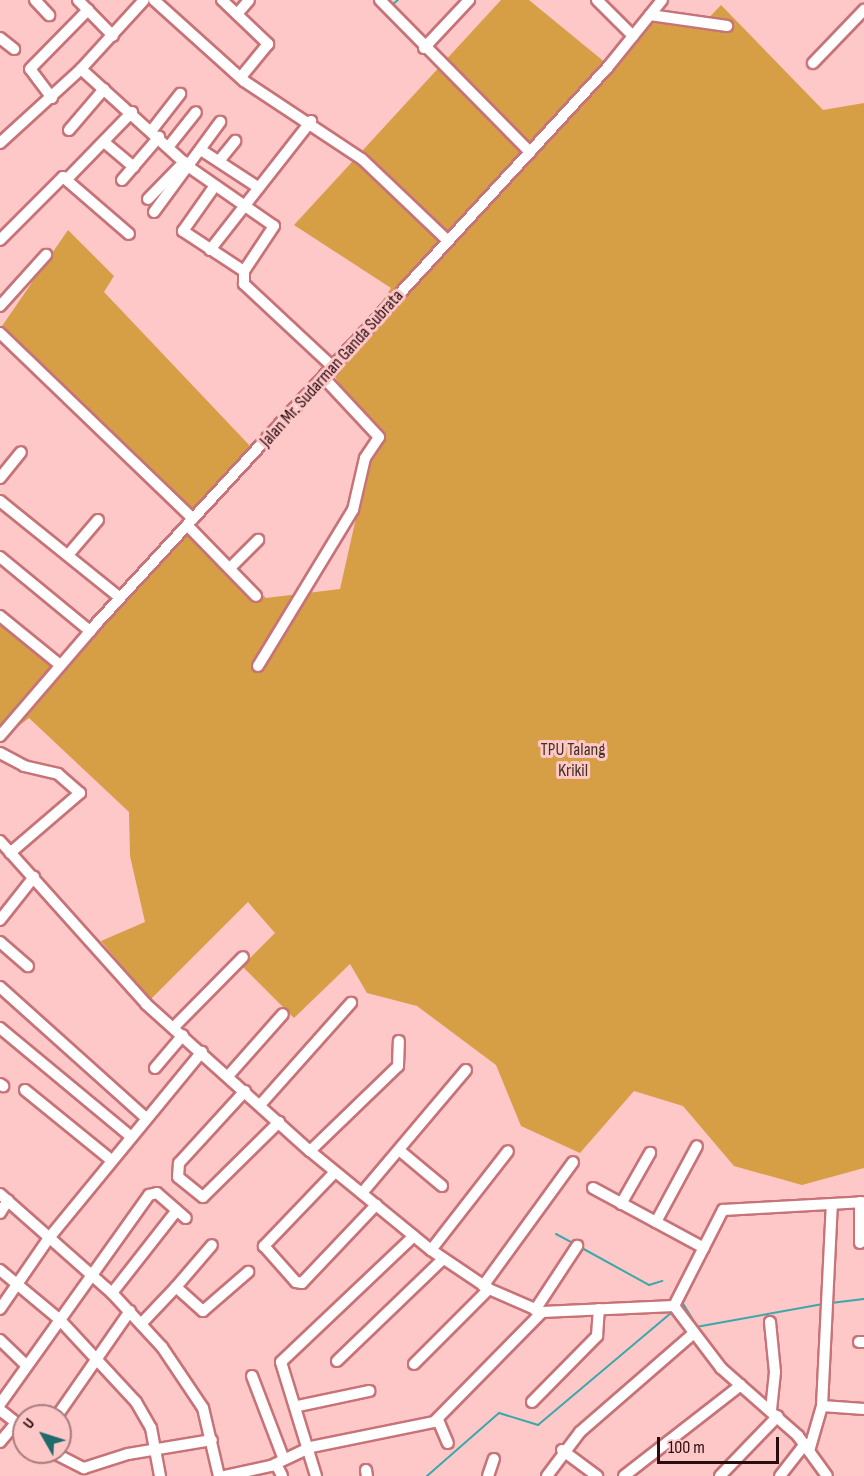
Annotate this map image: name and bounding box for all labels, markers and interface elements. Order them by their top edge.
street label: Jalan Mr. Sudarman Ganda Subrata [256,286,408,452]
park label: TPU Talang Krikil [541,740,605,783]
north arrow [12,1404,72,1464]
text: U [19,1414,39,1433]
scale bar [660,1425,782,1463]
text: 100 m [668,1437,705,1458]

